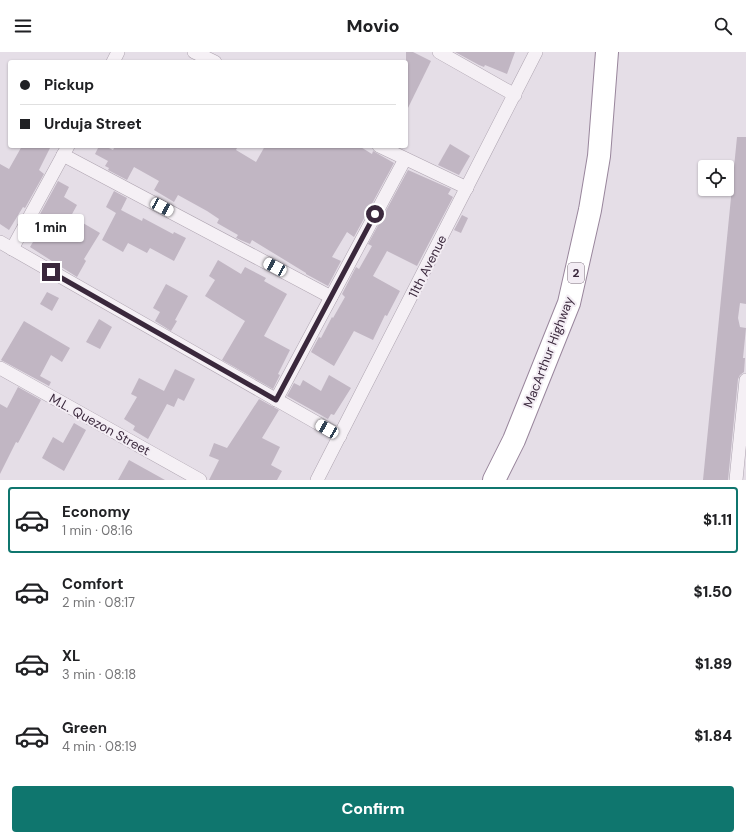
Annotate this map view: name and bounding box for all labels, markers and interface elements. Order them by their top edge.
text: Movio [347,14,399,38]
icon: menu [12,15,34,37]
icon: search [712,15,734,37]
text: Pickup [44,75,94,95]
text: Urduja Street [44,114,142,134]
map controls [698,160,734,196]
button: locate [698,160,734,196]
car [149,196,175,218]
route start [366,205,384,223]
callout: 1 min [18,214,84,242]
text: 1 min [35,219,67,236]
street label: 11th Avenue [404,232,451,301]
car [262,256,288,278]
route end [42,263,60,281]
road number: 2 [568,263,584,283]
street label: MacArthur Highway [519,294,577,410]
street label: M.L. Quezon Street [46,390,153,459]
car [314,418,340,440]
icon: car [14,502,50,538]
text: Economy [62,502,130,522]
text: $1.11 [703,510,732,530]
text: 1 min · 08:16 [62,522,133,539]
icon: car [14,574,50,610]
text: Comfort [62,574,123,594]
text: $1.50 [694,582,732,602]
text: 2 min · 08:17 [62,594,135,611]
icon: car [14,646,50,682]
text: XL [62,646,80,666]
text: $1.89 [695,654,732,674]
text: 3 min · 08:18 [62,666,136,683]
icon: car [14,718,50,754]
text: Green [62,718,107,738]
text: $1.84 [694,726,732,746]
text: 4 min · 08:19 [62,738,137,755]
button: Confirm [12,786,734,832]

